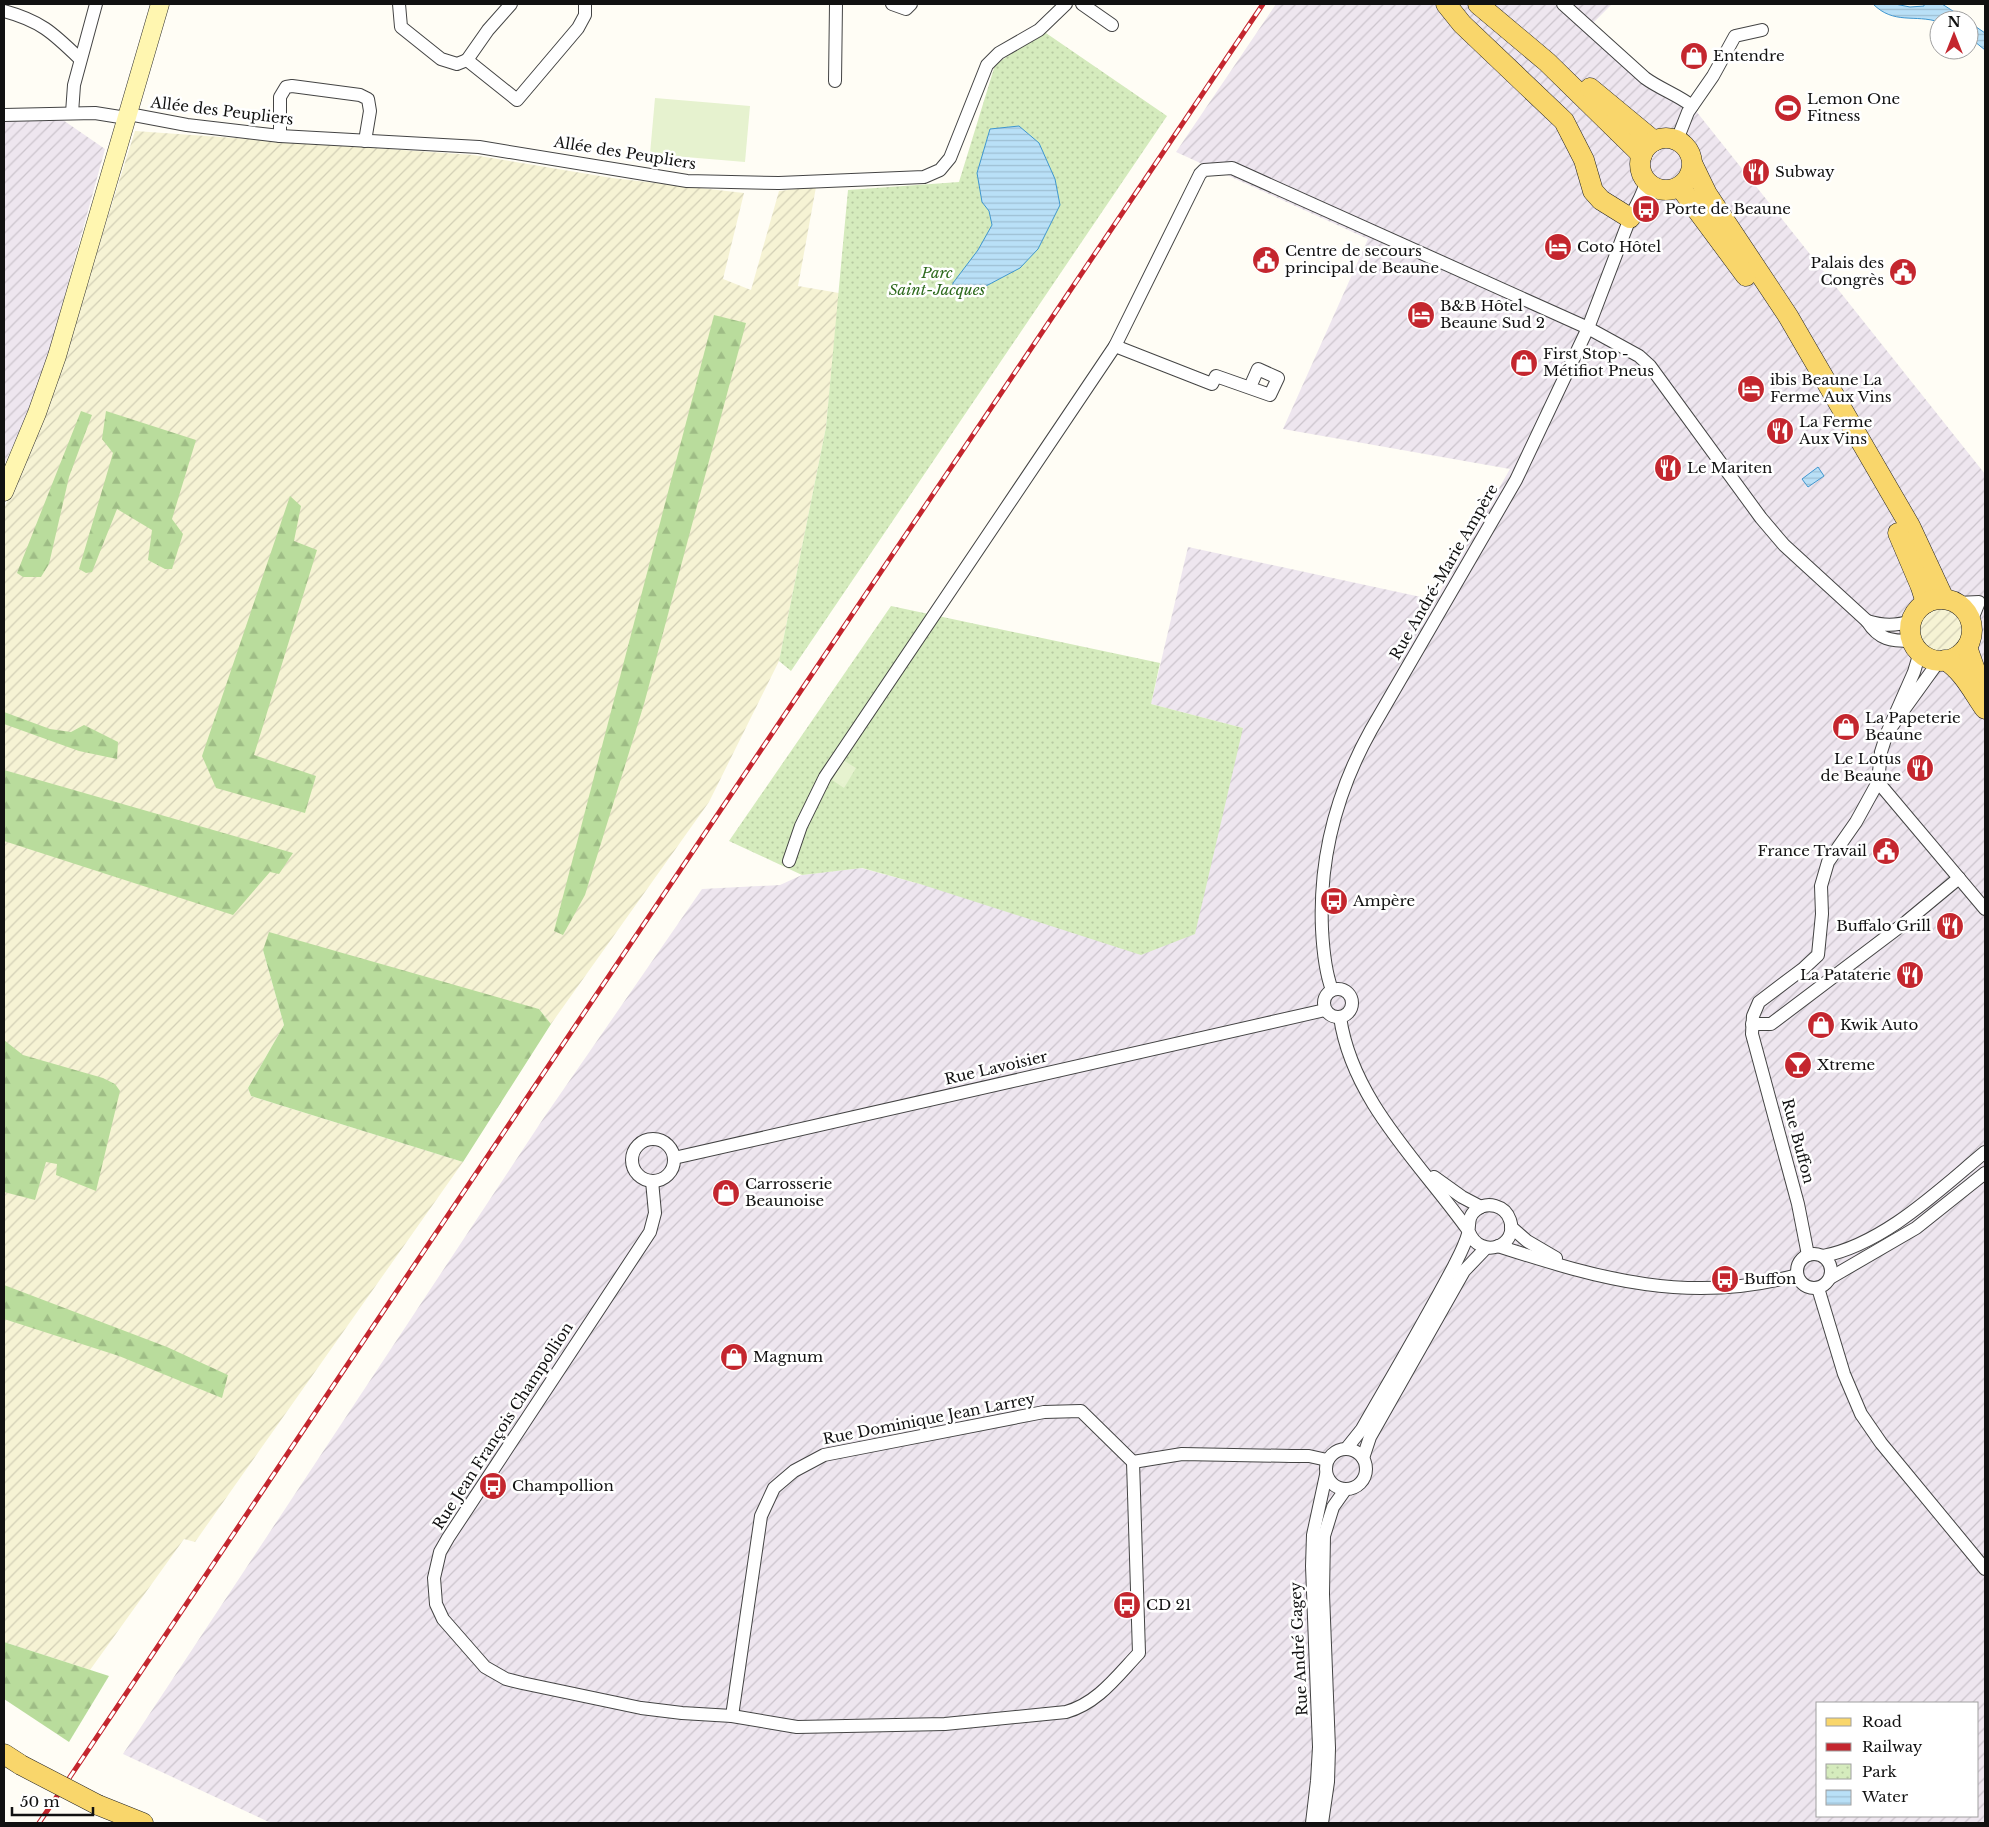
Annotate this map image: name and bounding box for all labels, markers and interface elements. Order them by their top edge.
north arrow [1929,10,1979,60]
text: N [1947,13,1961,31]
shop icon: Entendre [1679,41,1709,71]
place label: Entendre [1713,46,1785,65]
place label: Lemon One Fitness [1807,89,1900,125]
street label: Allée des Peupliers [148,92,295,129]
sports icon: Lemon One Fitness [1773,93,1803,123]
street label: Allée des Peupliers [552,132,698,173]
restaurant icon: Subway [1741,157,1771,187]
place label: Subway [1775,162,1835,181]
bus stop icon: Porte de Beaune [1631,194,1661,224]
place label: Porte de Beaune [1665,199,1791,218]
hotel icon: Coto Hôtel [1543,232,1573,262]
place label: Coto Hôtel [1577,237,1661,256]
place label: Centre de secours principal de Beaune [1285,241,1439,277]
public building icon: Centre de secours principal de Beaune [1251,245,1281,275]
place label: Palais des Congrès [1811,253,1884,289]
public building icon: Palais des Congrès [1888,257,1918,287]
park label: Parc Saint-Jacques [889,263,986,299]
place label: B&B Hôtel Beaune Sud 2 [1440,296,1545,332]
hotel icon: B&B Hôtel Beaune Sud 2 [1406,300,1436,330]
place label: First Stop - Métifiot Pneus [1543,344,1654,380]
shop icon: First Stop - Métifiot Pneus [1509,348,1539,378]
place label: ibis Beaune La Ferme Aux Vins [1770,370,1892,406]
hotel icon: ibis Beaune La Ferme Aux Vins [1736,374,1766,404]
place label: La Ferme Aux Vins [1798,412,1872,448]
restaurant icon: La Ferme Aux Vins [1765,416,1795,446]
restaurant icon: Le Mariten [1653,453,1683,483]
place label: Le Mariten [1687,458,1772,477]
street label: Rue André-Marie Ampère [1385,480,1502,663]
place label: La Papeterie Beaune [1865,708,1961,744]
shop icon: La Papeterie Beaune [1831,712,1861,742]
place label: Le Lotus de Beaune [1821,749,1901,785]
restaurant icon: Le Lotus de Beaune [1905,753,1935,783]
public building icon: France Travail [1871,836,1901,866]
place label: France Travail [1757,841,1867,860]
bus stop icon: Ampère [1319,886,1349,916]
place label: Ampère [1352,891,1415,910]
restaurant icon: Buffalo Grill [1935,911,1965,941]
place label: Buffalo Grill [1836,916,1931,935]
restaurant icon: La Pataterie [1895,960,1925,990]
place label: La Pataterie [1800,965,1891,984]
shop icon: Kwik Auto [1806,1010,1836,1040]
place label: Kwik Auto [1840,1015,1918,1034]
street label: Rue Lavoisier [943,1046,1050,1089]
bar icon: Xtreme [1783,1050,1813,1080]
place label: Xtreme [1817,1055,1875,1074]
street label: Rue Buffon [1778,1096,1819,1185]
place label: Carrosserie Beaunoise [745,1174,832,1210]
shop icon: Carrosserie Beaunoise [711,1178,741,1208]
bus stop icon: Buffon [1710,1264,1740,1294]
place label: Buffon [1744,1269,1796,1288]
street label: Rue Jean François Champollion [429,1319,577,1533]
shop icon: Magnum [719,1342,749,1372]
place label: Magnum [753,1347,823,1366]
street label: Rue Dominique Jean Larrey [821,1389,1037,1448]
bus stop icon: Champollion [478,1471,508,1501]
place label: Champollion [512,1477,614,1495]
street label: Rue André Gagey [1285,1581,1312,1717]
bus stop icon: CD 21 [1112,1590,1142,1620]
place label: CD 21 [1146,1595,1192,1614]
legend [1816,1702,1979,1817]
text: Road [1862,1712,1902,1731]
text: Railway [1862,1737,1923,1756]
text: Park [1862,1762,1898,1781]
scale bar [12,1784,94,1816]
text: Water [1861,1787,1909,1806]
text: 50 m [20,1792,60,1811]

